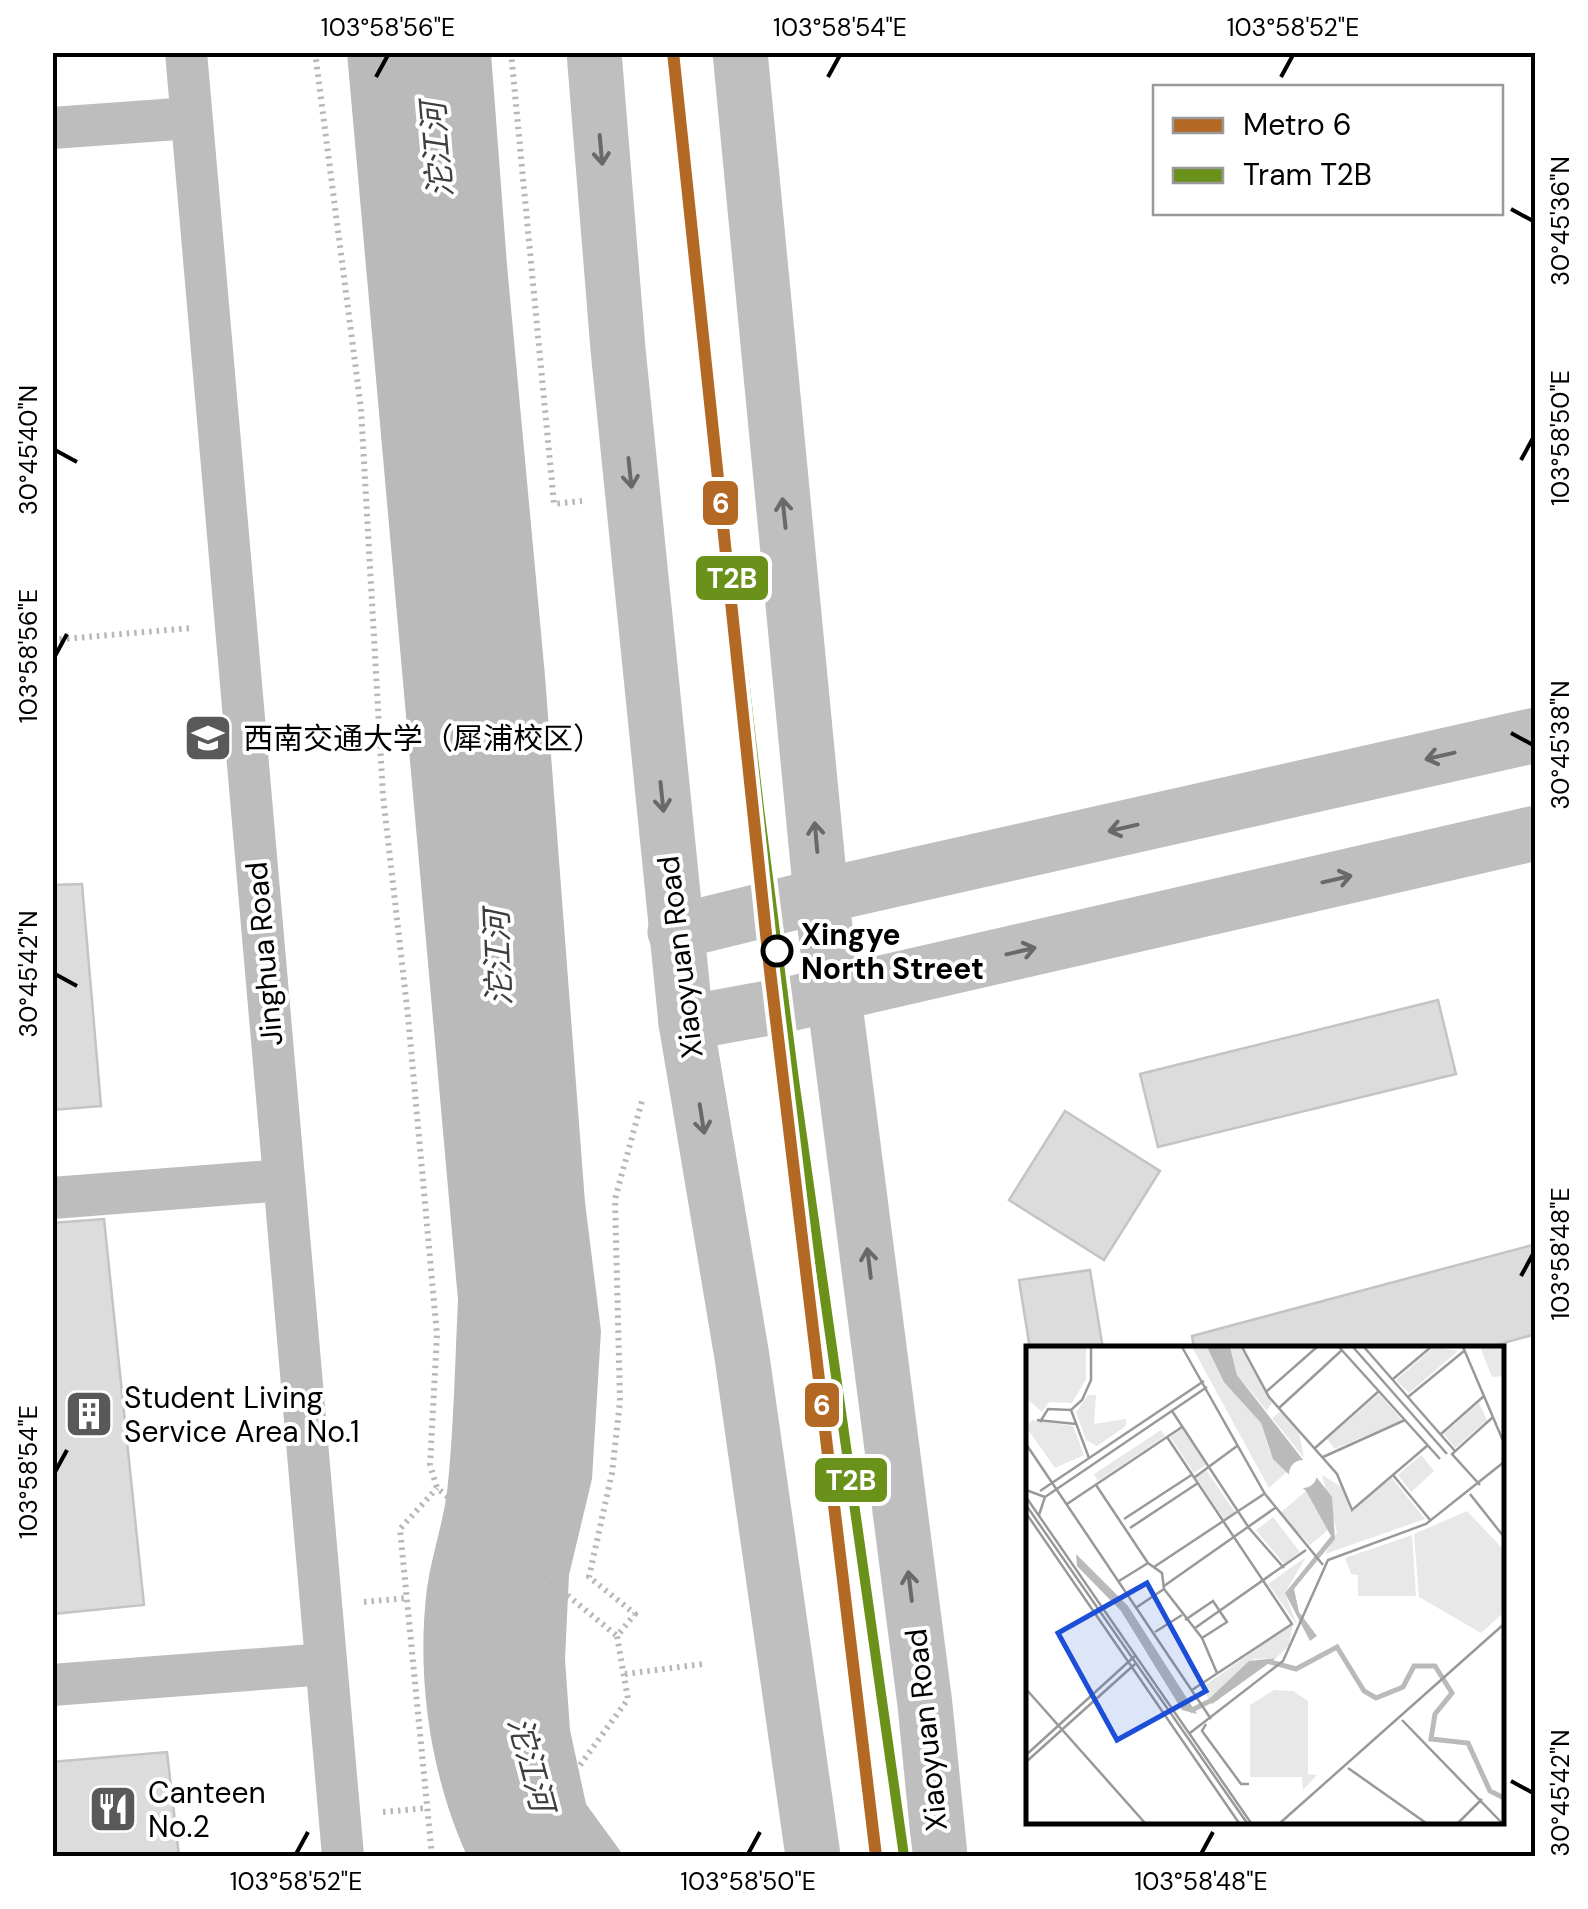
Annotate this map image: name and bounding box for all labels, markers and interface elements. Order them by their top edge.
text: 103°58'56"E [321,11,455,44]
text: 103°58'54"E [773,11,907,44]
text: 103°58'52"E [1227,11,1359,44]
legend [1153,85,1503,215]
water label: 沱江河 [411,94,462,200]
text: Metro 6 [1243,105,1352,144]
one-way arrow [592,133,611,165]
text: Tram T2B [1243,155,1372,194]
text: 30°45'36"N [1544,156,1577,286]
text: 103°58'50"E [1544,370,1577,506]
text: 30°45'40"N [12,385,45,515]
one-way arrow [620,457,639,489]
line badge: 6 [701,479,740,527]
text: 6 [712,485,730,522]
one-way arrow [775,498,794,530]
line badge: T2B [694,554,770,602]
text: T2B [707,560,757,597]
text: 103°58'56"E [12,589,45,723]
text: 30°45'38"N [1544,681,1577,809]
school or university icon: 西南交通大学（犀浦校区） [182,712,234,764]
place label: 西南交通大学（犀浦校区） [243,719,603,758]
one-way arrow [1425,748,1457,766]
one-way arrow [652,780,671,812]
one-way arrow [1108,820,1140,838]
one-way arrow [806,821,825,853]
street label: Xiaoyuan Road [648,854,712,1060]
street label: Jinghua Road [237,860,291,1048]
one-way arrow [1320,868,1352,887]
water label: 沱江河 [475,903,521,1007]
text: 30°45'42"N [12,910,45,1038]
place label: Xingye North Street [801,915,984,988]
marker: Xingye North Street [762,936,792,966]
one-way arrow [1004,941,1036,959]
one-way arrow [693,1102,712,1135]
text: 103°58'48"E [1544,1187,1577,1321]
one-way arrow [859,1248,878,1280]
inset map [1026,1346,1503,1824]
place label: Student Living Service Area No.1 [124,1378,360,1451]
line badge: 6 [803,1381,841,1429]
text: 6 [813,1387,831,1424]
building icon: Student Living Service Area No.1 [63,1388,115,1440]
text: 103°58'54"E [12,1405,45,1539]
line badge: T2B [813,1456,889,1504]
text: T2B [826,1462,876,1499]
one-way arrow [900,1570,919,1602]
street label: Xiaoyuan Road [896,1627,956,1833]
water label: 沱江河 [498,1712,565,1822]
text: 30°45'42"N [1544,1729,1577,1857]
place label: Canteen No.2 [148,1773,266,1846]
restaurant icon: Canteen No.2 [87,1783,139,1835]
text: 103°58'52"E [230,1865,362,1898]
text: 103°58'50"E [680,1865,816,1898]
text: 103°58'48"E [1134,1865,1268,1898]

